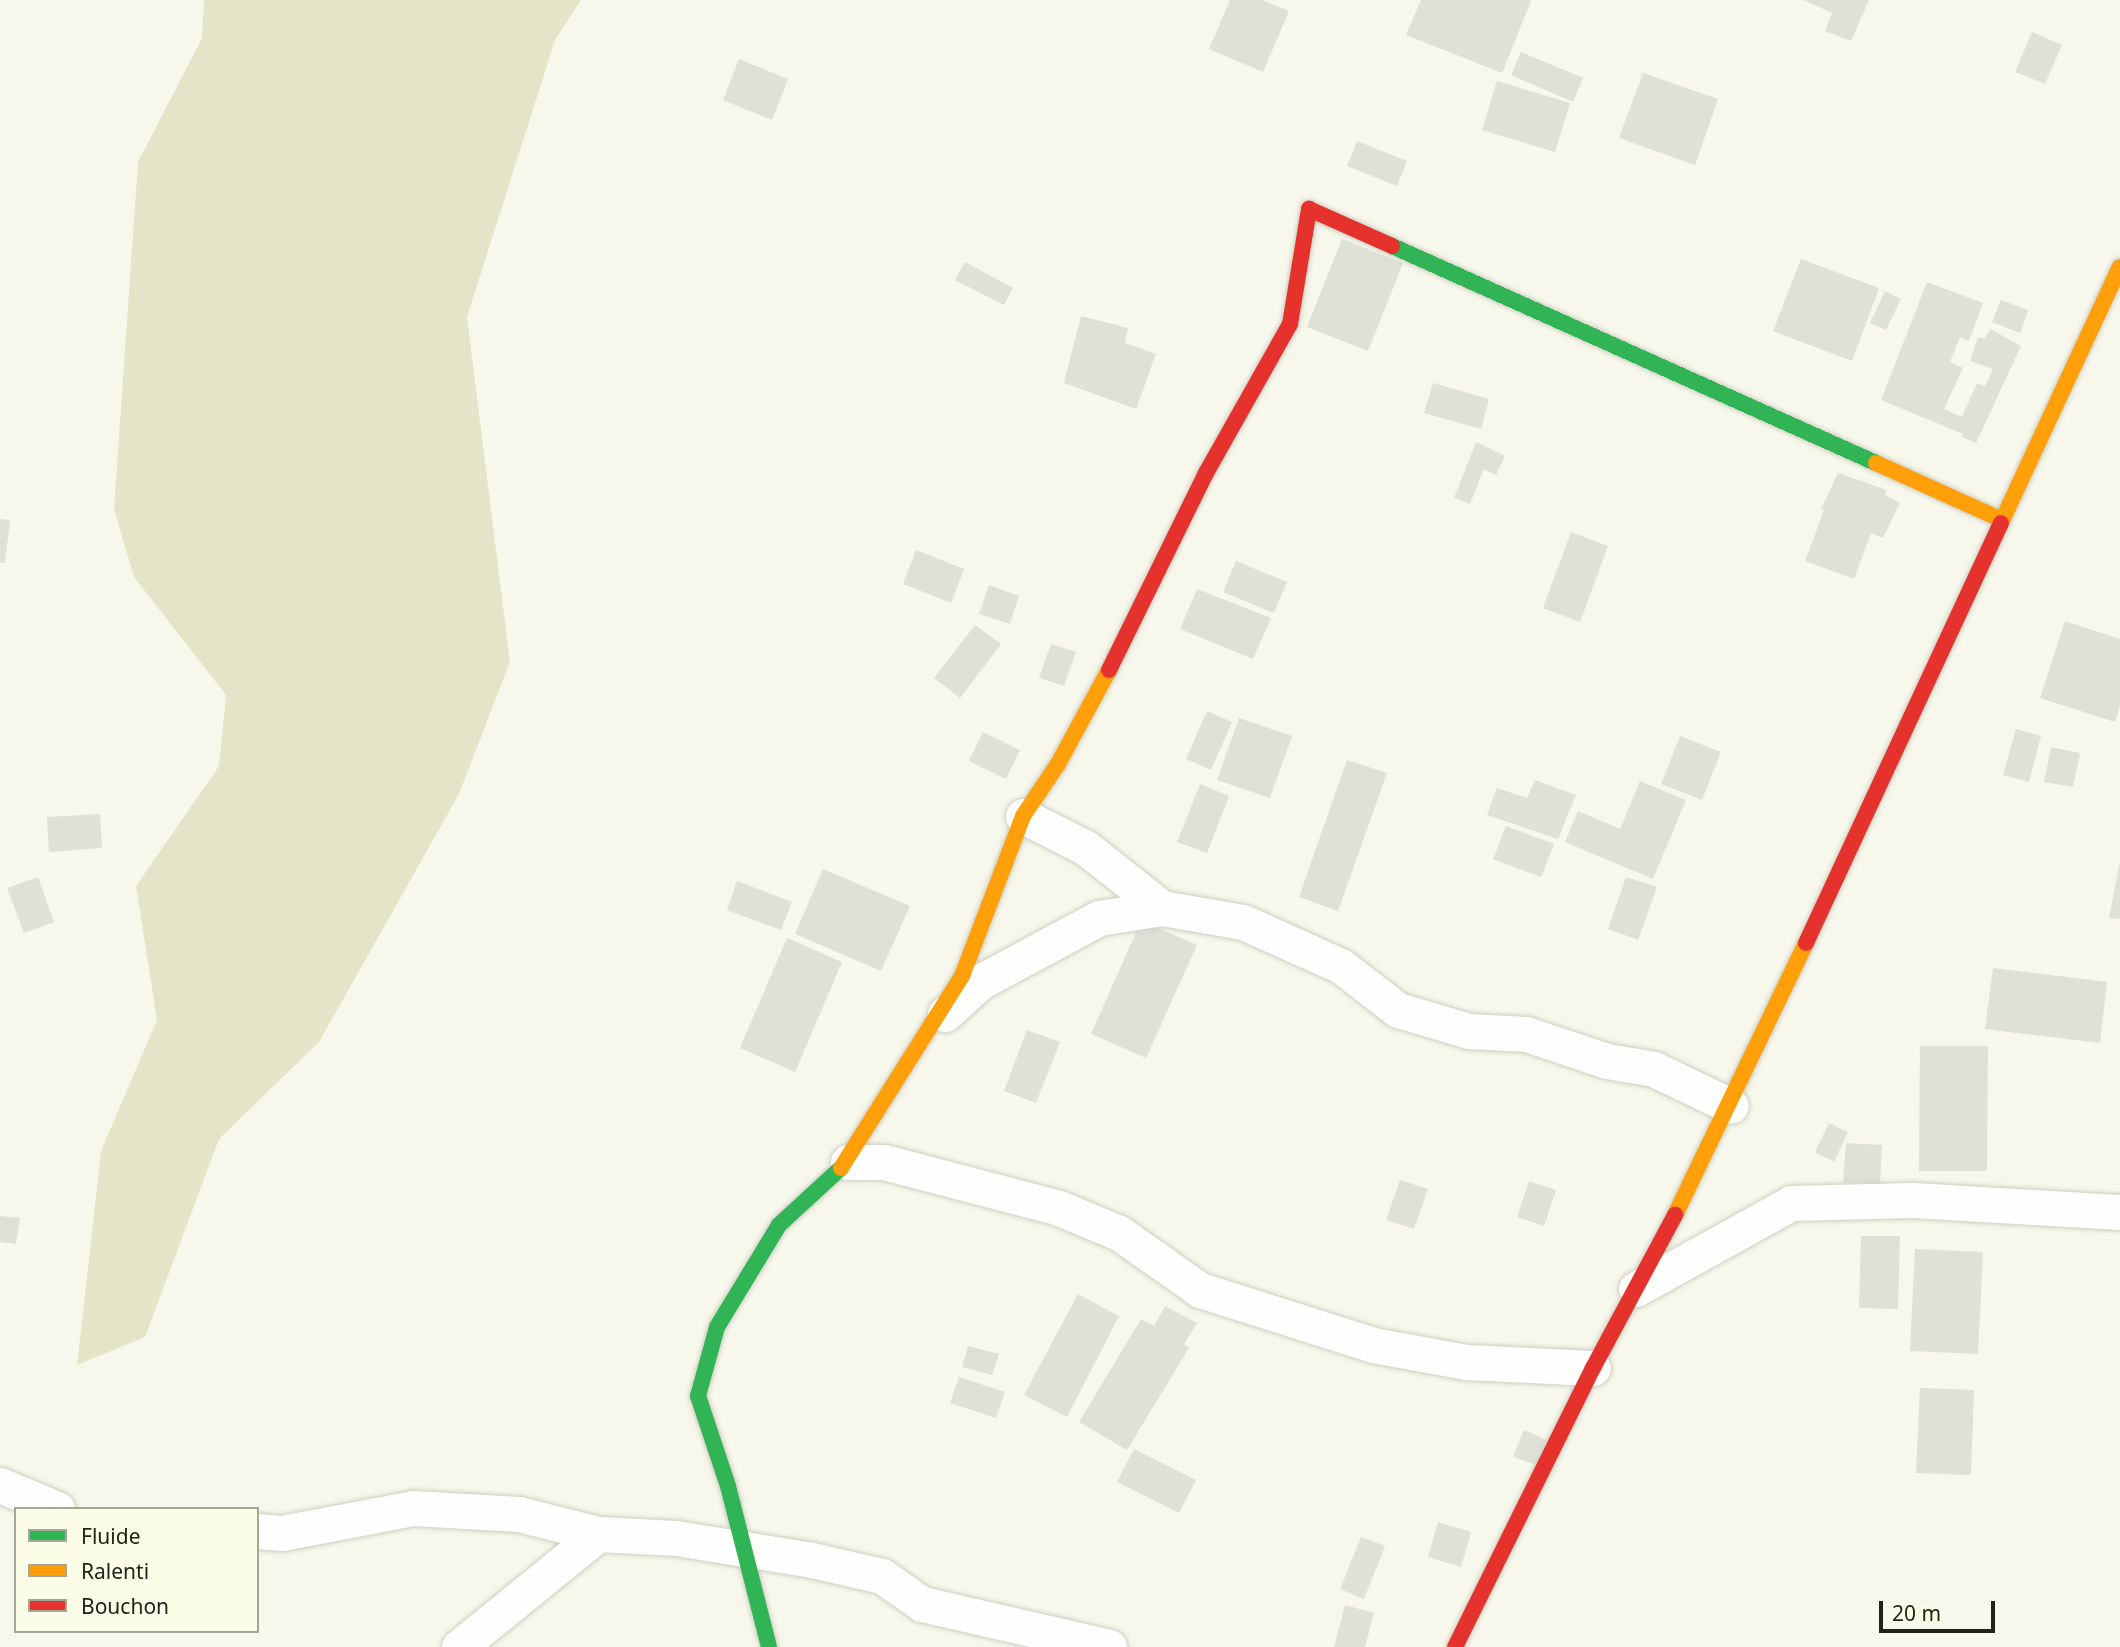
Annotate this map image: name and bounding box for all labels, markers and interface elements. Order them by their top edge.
legend [14,1507,259,1633]
text: Fluide [81,1522,140,1550]
text: Ralenti [81,1557,149,1585]
scale bar [1882,1588,1997,1632]
text: Bouchon [81,1592,169,1620]
text: 20 m [1892,1599,1941,1627]

